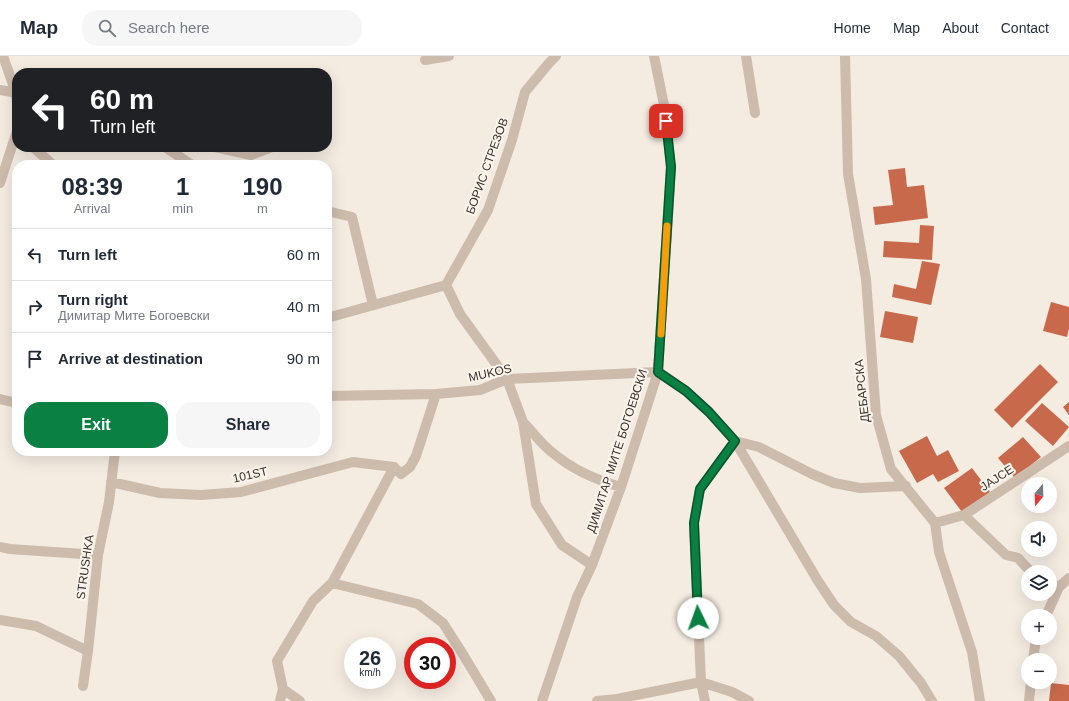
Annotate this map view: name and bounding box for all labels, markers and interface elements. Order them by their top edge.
search box [82,10,362,46]
text: Map [20,17,58,38]
icon: search [96,17,118,39]
text: Search here [128,19,210,36]
text: Home [834,20,871,36]
text: Map [893,20,920,36]
text: About [942,20,979,36]
text: Contact [1001,20,1049,36]
icon: left [24,84,76,136]
text: 60 m [90,84,154,115]
pin [649,104,683,138]
icon: arrive [655,110,677,132]
street label: БОРИС СТРЕЗОВ [463,116,511,216]
text: Turn left [90,117,155,137]
text: 08:39 [61,173,123,200]
text: 1 [176,173,189,200]
text: 190 [243,173,283,200]
text: Arrival [74,201,111,216]
text: min [172,201,193,216]
text: m [257,201,268,216]
icon: left [24,244,46,266]
text: Turn left [58,246,117,263]
text: 60 m [287,246,320,263]
text: Turn right [58,291,128,308]
icon: right [24,296,46,318]
text: 40 m [287,298,320,315]
text: Димитар Мите Богоевски [58,308,210,323]
icon: arrive [24,348,46,370]
text: Arrive at destination [58,350,203,367]
text: 90 m [287,350,320,367]
street label: ДЕБАРСКА [852,359,872,423]
street label: MUKOS [467,361,513,385]
street label: ДИМИТАР МИТЕ БОГОЕВСКИ [584,367,650,535]
button: Exit [24,402,168,448]
button: Share [176,402,320,448]
street label: JAJCE [978,462,1016,494]
street label: 101ST [231,464,269,486]
north arrow [1021,477,1057,513]
map controls [1021,477,1057,689]
button: sound [1021,521,1057,557]
street label: STRUSHKA [74,534,96,600]
button: layers [1021,565,1057,601]
position arrow [677,597,719,639]
button: + [1021,609,1057,645]
speed limit sign: 30 [404,637,456,689]
text: 26 [359,647,381,669]
button: − [1021,653,1057,689]
text: km/h [359,667,381,678]

